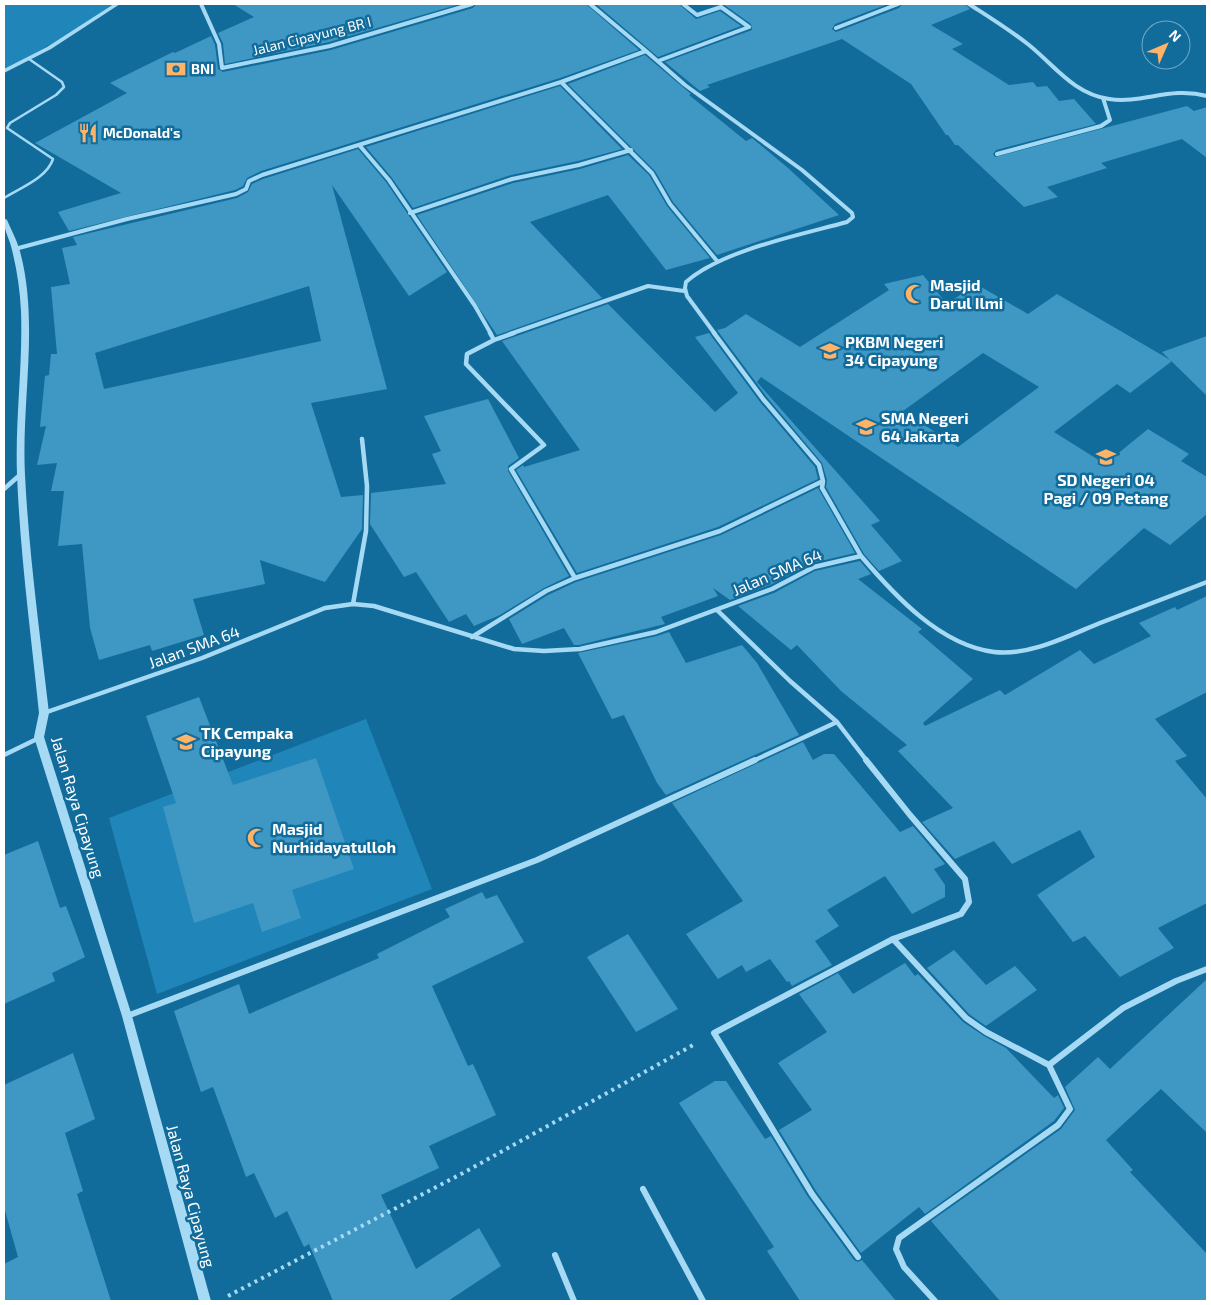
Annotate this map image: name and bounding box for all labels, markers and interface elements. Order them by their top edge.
street label: Jalan Cipayung BR I [251,13,373,58]
north arrow [1141,20,1191,70]
text: N [1166,26,1185,45]
bank icon: BNI [165,58,187,80]
place label: BNI [191,60,214,77]
restaurant icon: McDonald's [77,122,99,144]
place label: McDonald's [103,124,181,141]
place label: Masjid Darul Ilmi [930,275,1003,312]
mosque icon: Masjid Darul Ilmi [904,283,926,305]
place label: PKBM Negeri 34 Cipayung [845,332,943,370]
school or university icon: PKBM Negeri 34 Cipayung [819,340,841,362]
place label: SMA Negeri 64 Jakarta [881,408,969,445]
school or university icon: SMA Negeri 64 Jakarta [855,416,877,438]
school or university icon: SD Negeri 04 Pagi / 09 Petang [1095,446,1117,468]
place label: SD Negeri 04 Pagi / 09 Petang [1044,470,1169,507]
street label: Jalan SMA 64 [729,544,825,599]
street label: Jalan SMA 64 [146,621,242,672]
place label: TK Cempaka Cipayung [201,723,293,761]
school or university icon: TK Cempaka Cipayung [175,731,197,753]
street label: Jalan Raya Cipayung [48,734,109,880]
place label: Masjid Nurhidayatulloh [272,819,396,857]
mosque icon: Masjid Nurhidayatulloh [246,827,268,849]
street label: Jalan Raya Cipayung [163,1122,220,1269]

